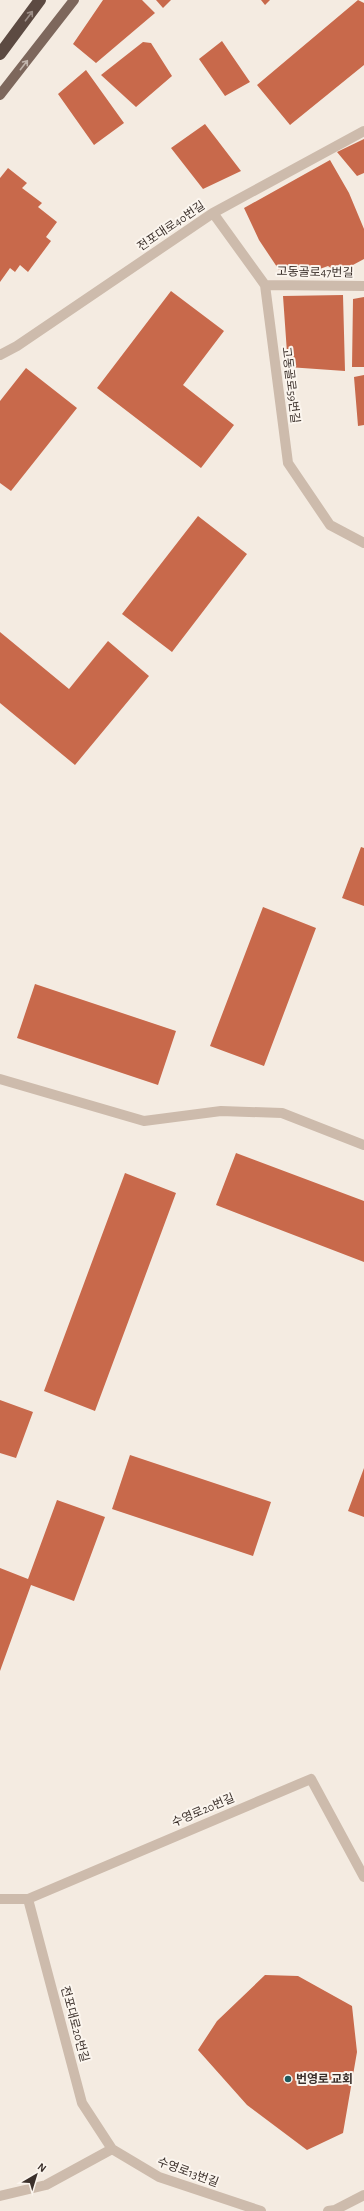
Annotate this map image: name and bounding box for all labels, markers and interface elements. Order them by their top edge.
one-way arrow [24,10,33,21]
one-way arrow [20,59,28,70]
street label: 전포대로40번길 [135,199,207,253]
street label: 고동골로47번길 [276,265,354,279]
street label: 고동골로59번길 [280,346,302,424]
street label: 수영로20번길 [170,1791,236,1829]
street label: 전포대로20번길 [59,1985,91,2063]
place label: 번영로 교회 [296,2073,353,2085]
marker: 번영로 교회 [283,2074,293,2084]
north arrow [16,2155,56,2195]
street label: 수영로13번길 [156,2155,220,2189]
text: N [35,2161,48,2174]

